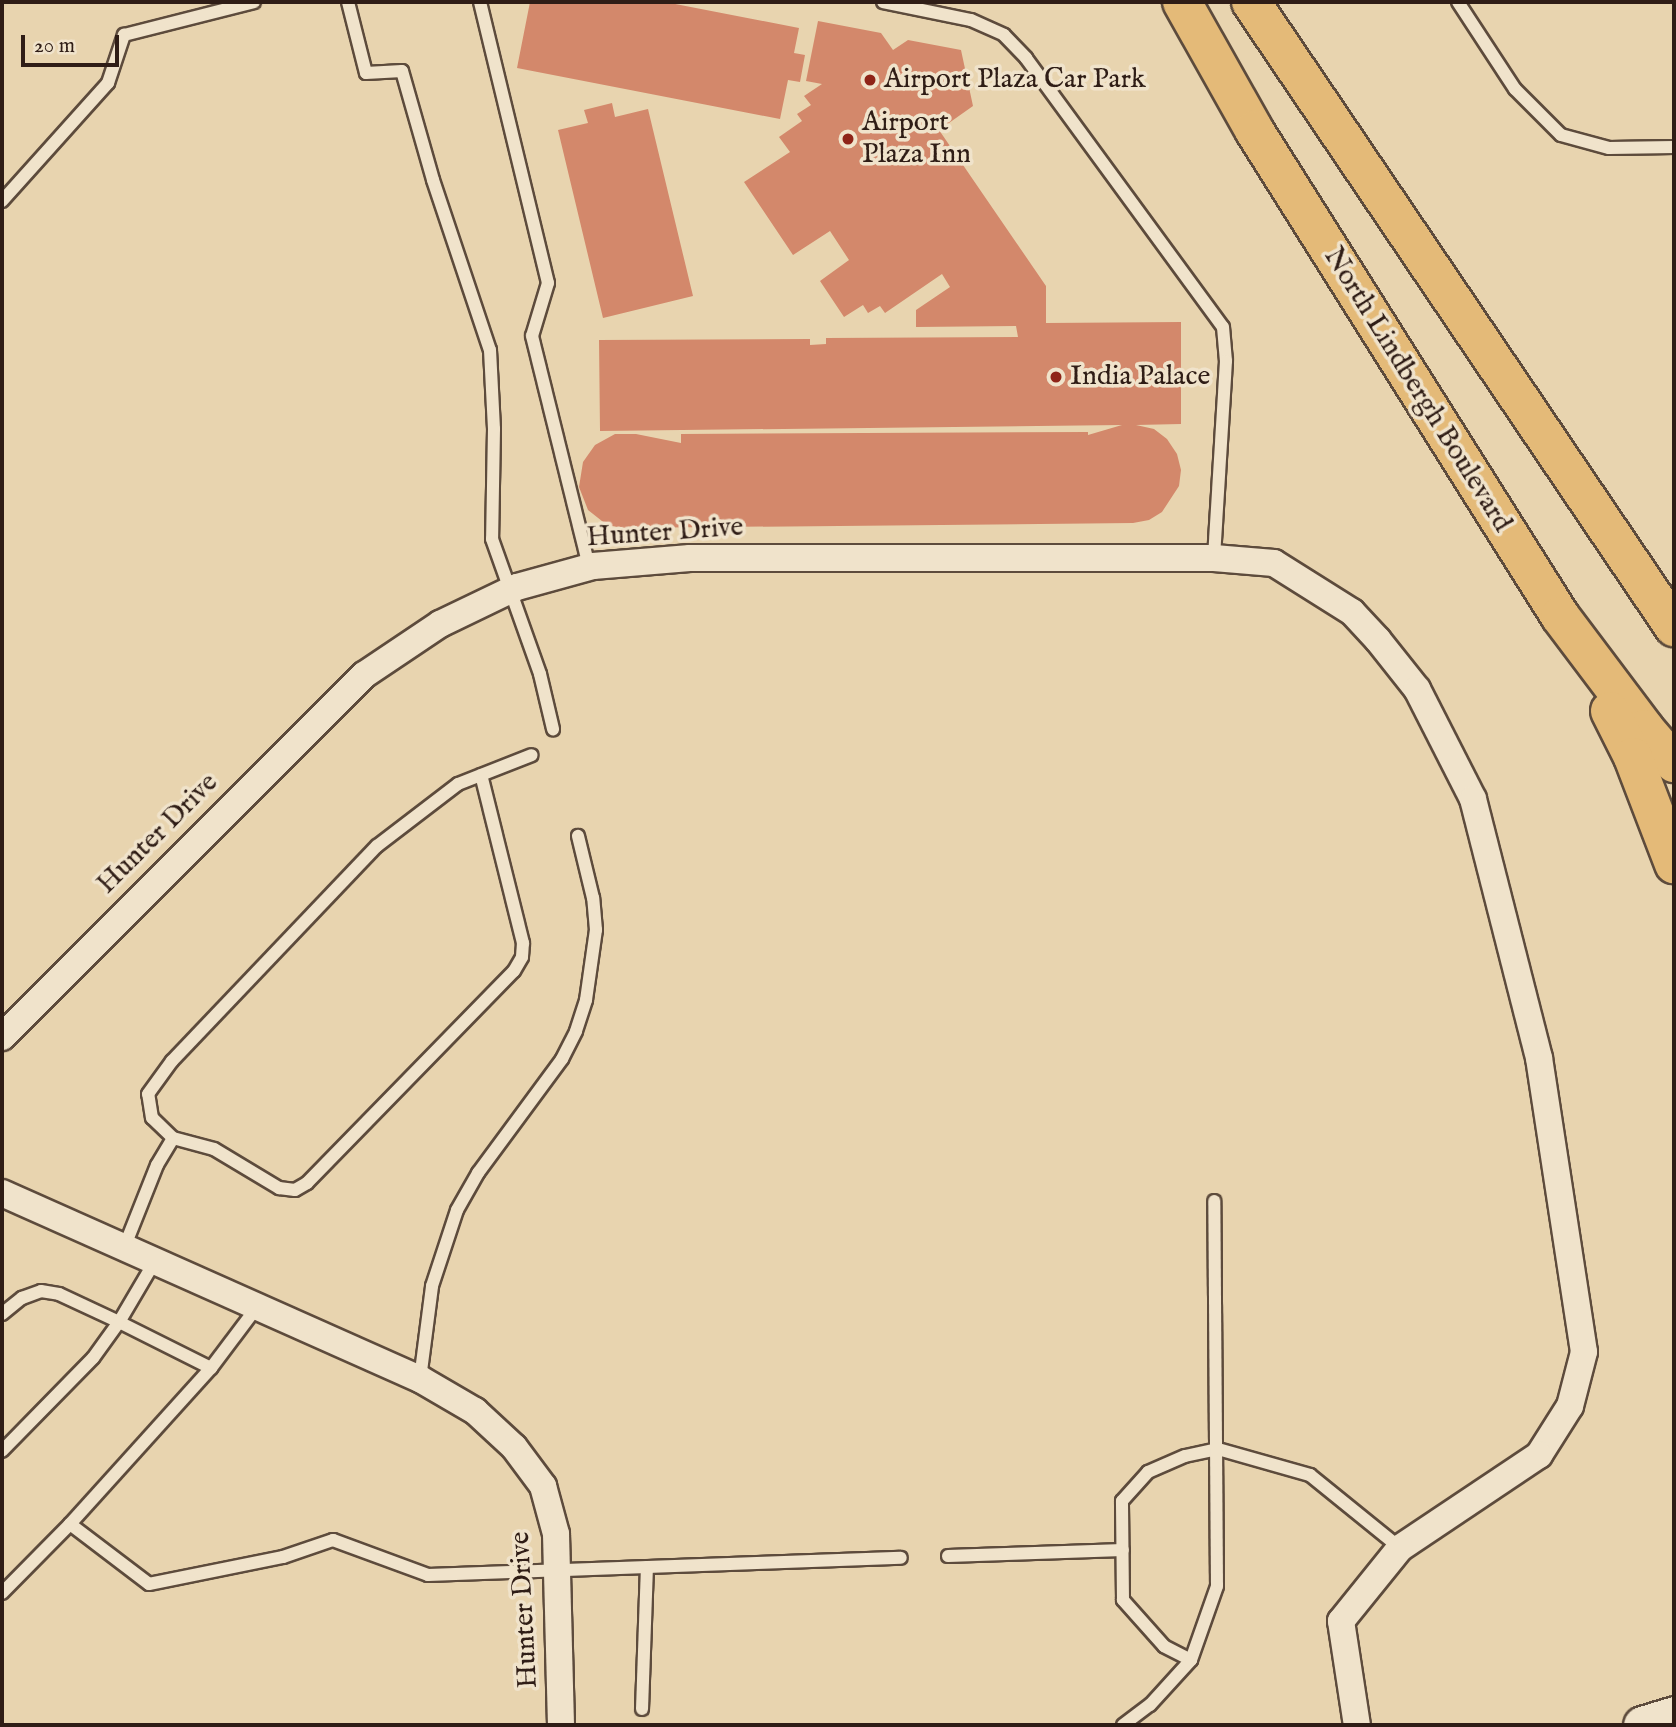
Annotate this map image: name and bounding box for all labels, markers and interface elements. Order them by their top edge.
scale bar [24,21,122,65]
text: 20 m [34,33,75,60]
place label: Airport Plaza Car Park [884,63,1146,97]
marker: Airport Plaza Car Park [862,72,878,88]
place label: Airport Plaza Inn [862,106,971,172]
marker: Airport Plaza Inn [840,131,856,147]
street label: North Lindbergh Boulevard [1316,242,1518,538]
place label: India Palace [1070,360,1210,394]
marker: India Palace [1048,369,1064,385]
street label: Hunter Drive [585,511,745,555]
street label: Hunter Drive [91,767,225,901]
street label: Hunter Drive [504,1531,546,1689]

